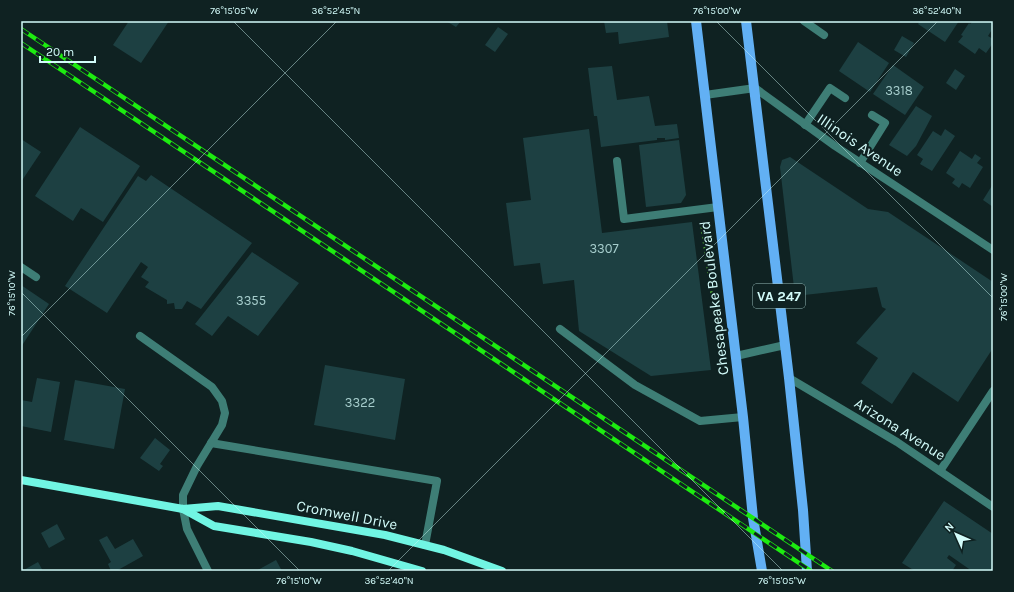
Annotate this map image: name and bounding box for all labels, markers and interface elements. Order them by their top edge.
text: 76°15'05"W [210,5,258,17]
text: 36°52'45"N [312,5,360,17]
text: 76°15'00"W [693,5,741,17]
text: 36°52'40"N [912,5,962,17]
scale bar [40,38,95,64]
text: 20 m [46,45,74,59]
house number: 3318 [885,83,913,98]
street label: Illinois Avenue [814,110,906,180]
street label: Chesapeake Boulevard [696,220,732,376]
house number: 3307 [589,241,619,256]
text: 76°15'10"W [6,270,18,316]
text: 76°15'00"W [998,273,1010,321]
road number: VA 247 [753,284,805,308]
house number: 3355 [236,293,266,308]
street label: Arizona Avenue [851,394,949,464]
house number: 3322 [345,395,375,410]
street label: Cromwell Drive [295,496,399,534]
north arrow [936,514,976,554]
text: N [942,520,957,535]
text: 76°15'10"W [276,575,322,587]
text: 36°52'40"N [364,575,414,587]
text: 76°15'05"W [758,575,806,587]

